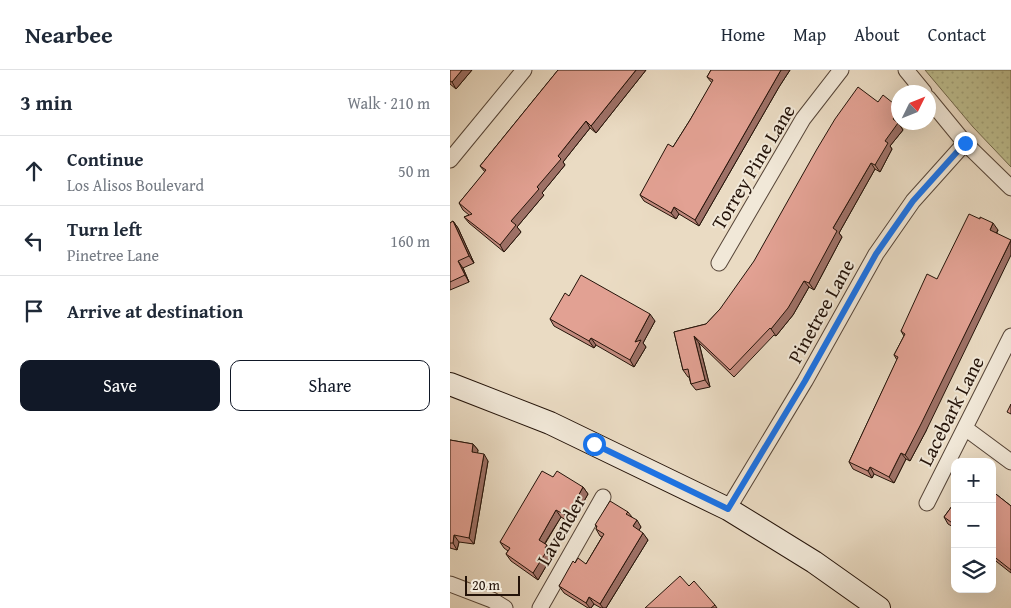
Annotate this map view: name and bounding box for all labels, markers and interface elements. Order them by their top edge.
text: Nearbee [25,17,113,52]
text: Home [721,21,765,48]
text: Map [793,21,826,48]
text: About [854,21,900,48]
text: Contact [928,21,986,48]
north arrow [891,85,936,130]
text: 3 min [20,87,72,118]
text: Walk · 210 m [347,91,430,115]
street label: Torrey Pine Lane [704,99,802,235]
route end [954,132,977,155]
text: Continue [67,145,144,173]
icon: ahead [20,157,48,185]
text: 50 m [398,159,430,183]
text: Los Alisos Boulevard [67,173,204,197]
text: Turn left [67,215,142,243]
icon: left [20,227,48,255]
text: 160 m [390,229,430,253]
text: Pinetree Lane [67,243,159,267]
street label: Pinetree Lane [780,253,861,368]
icon: arrive [20,297,48,325]
text: Arrive at destination [67,297,243,325]
street label: Lacebark Lane [910,351,991,471]
button: Save [20,360,220,411]
button: Share [230,360,430,411]
route start [583,433,606,456]
map controls [951,458,996,593]
button: + [951,458,996,503]
street label: Lavender [529,489,592,570]
button: − [951,503,996,548]
button: layers [951,548,996,593]
scale bar [465,573,520,596]
text: 20 m [472,575,500,595]

